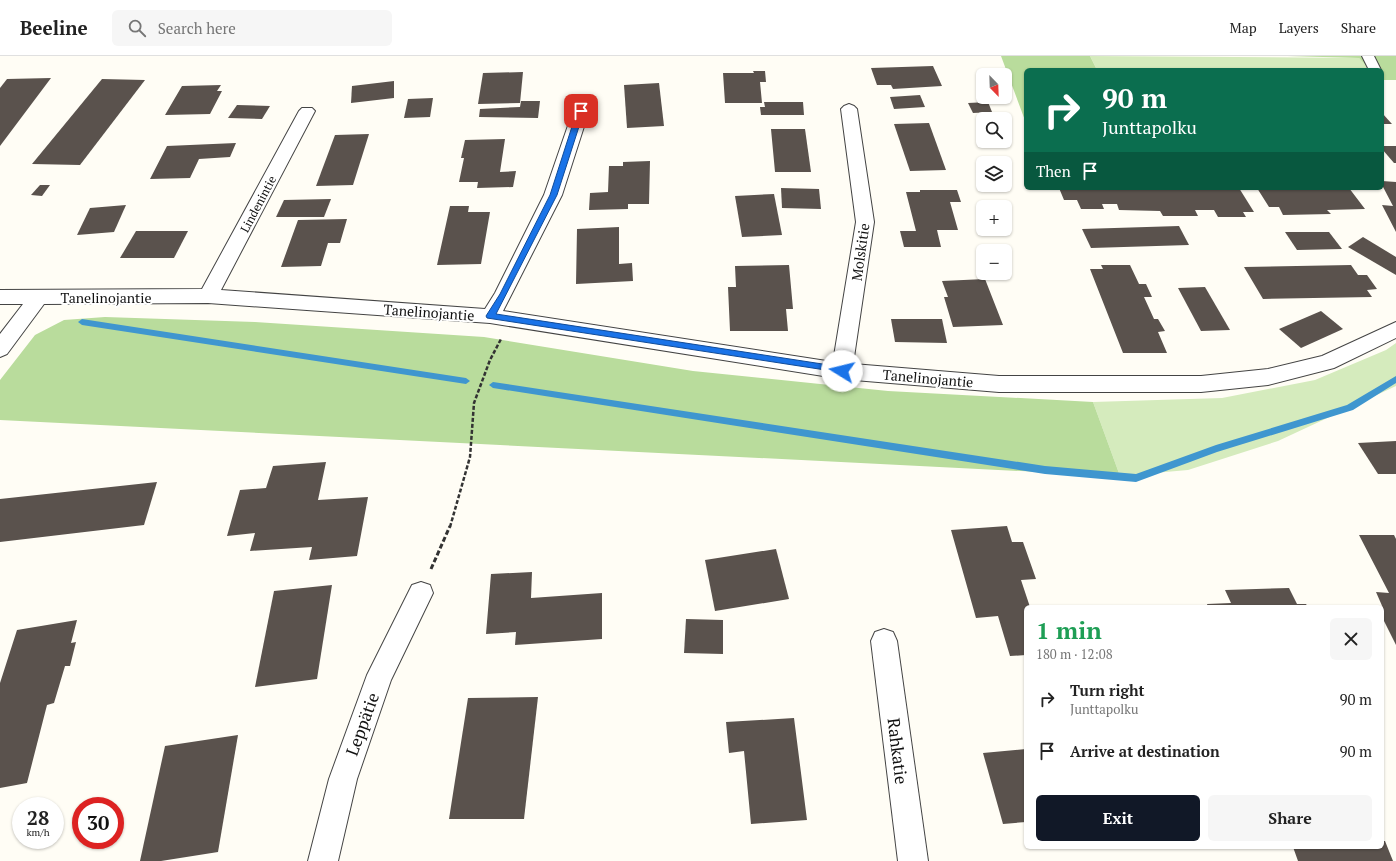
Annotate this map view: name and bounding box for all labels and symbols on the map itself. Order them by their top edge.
north arrow [976,68,1012,104]
pin [564,94,598,128]
street label: Lindenintie [237,173,279,235]
street label: Molskitie [847,222,873,282]
street label: Tanelinojantie [60,288,152,307]
street label: Tanelinojantie [383,299,475,325]
position arrow [821,350,863,392]
street label: Tanelinojantie [882,365,974,391]
street label: Leppätie [340,689,384,759]
street label: Rahkatie [883,716,913,786]
speed limit sign: 30 [72,797,124,849]

